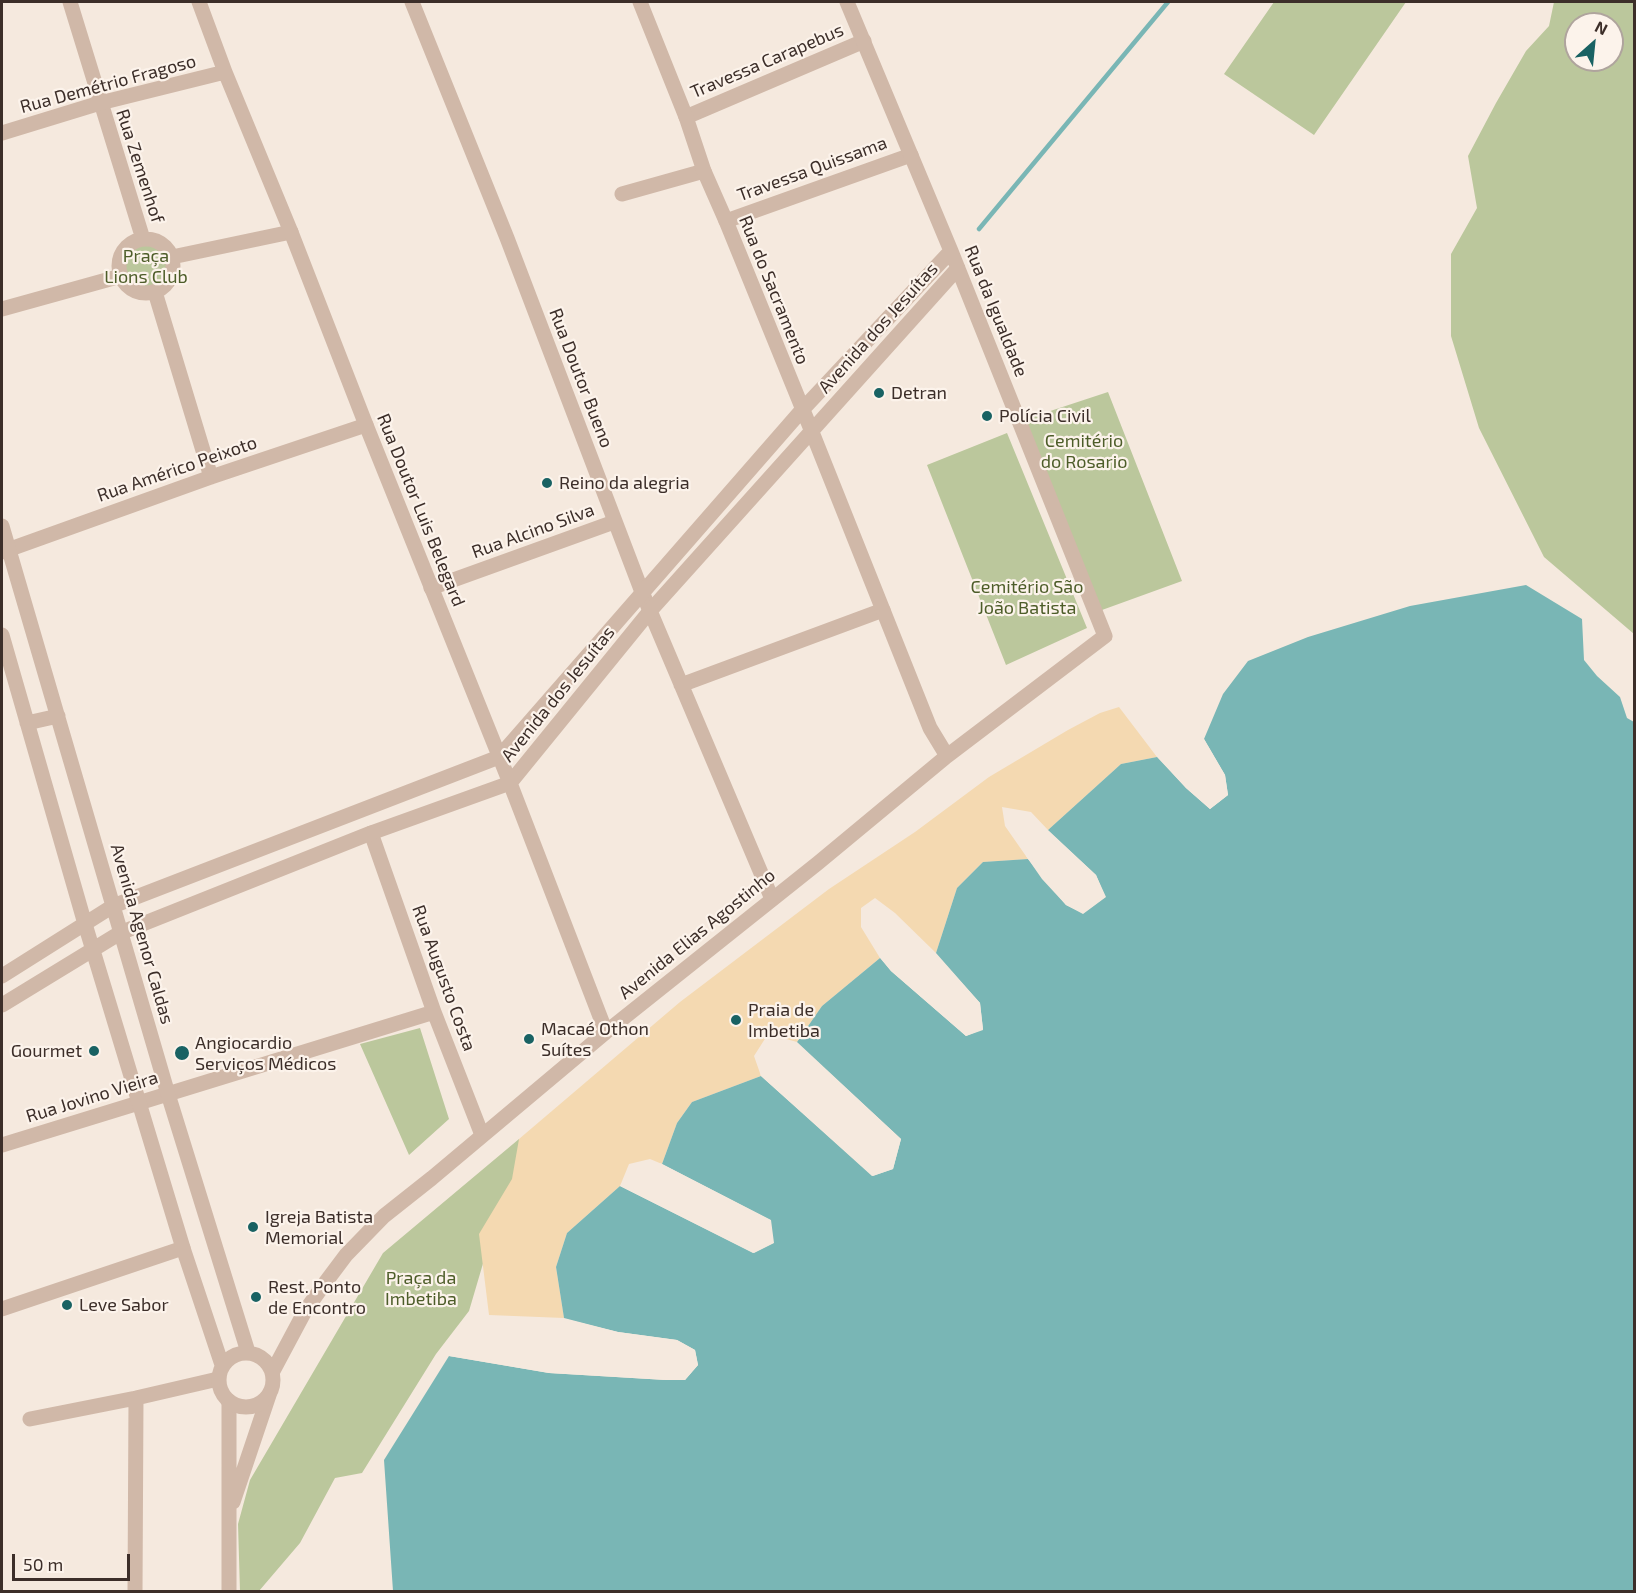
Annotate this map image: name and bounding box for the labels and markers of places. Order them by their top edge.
place label: Detran [891,382,947,404]
marker: Detran [872,386,886,400]
place label: Polícia Civil [999,405,1091,427]
marker: Polícia Civil [980,409,994,423]
place label: Reino da alegria [559,472,690,494]
marker: Reino da alegria [540,476,554,490]
place label: Praia de Imbetiba [748,999,820,1042]
marker: Praia de Imbetiba [729,1013,743,1027]
place label: Macaé Othon Suítes [541,1018,649,1060]
place label: Angiocardio Serviços Médicos [195,1032,336,1074]
marker: Macaé Othon Suítes [522,1032,536,1046]
place label: Gourmet [11,1040,82,1062]
marker: Gourmet [87,1044,101,1058]
marker: Angiocardio Serviços Médicos [173,1044,191,1062]
place label: Igreja Batista Memorial [265,1206,373,1248]
marker: Igreja Batista Memorial [246,1220,260,1234]
place label: Rest. Ponto de Encontro [268,1276,366,1318]
marker: Rest. Ponto de Encontro [249,1290,263,1304]
place label: Leve Sabor [79,1294,169,1316]
marker: Leve Sabor [60,1298,74,1312]

